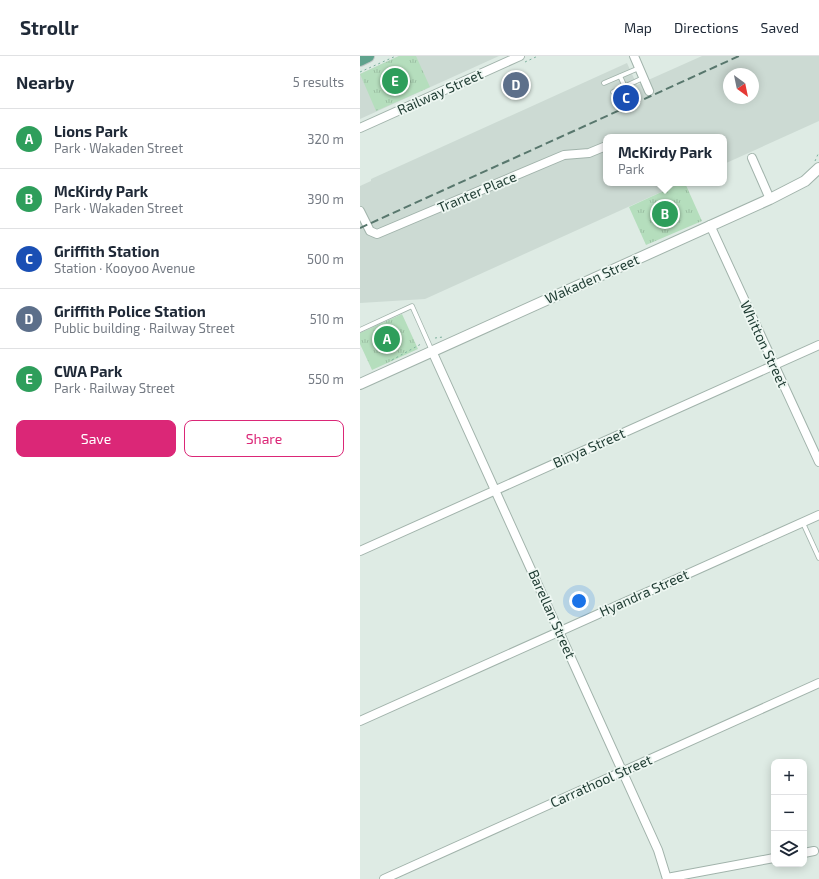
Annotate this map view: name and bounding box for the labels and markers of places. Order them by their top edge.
pin: E [382,66,408,96]
pin: D [503,70,529,100]
pin: C [613,83,639,113]
pin: B [652,199,678,229]
pin: A [374,324,400,354]

